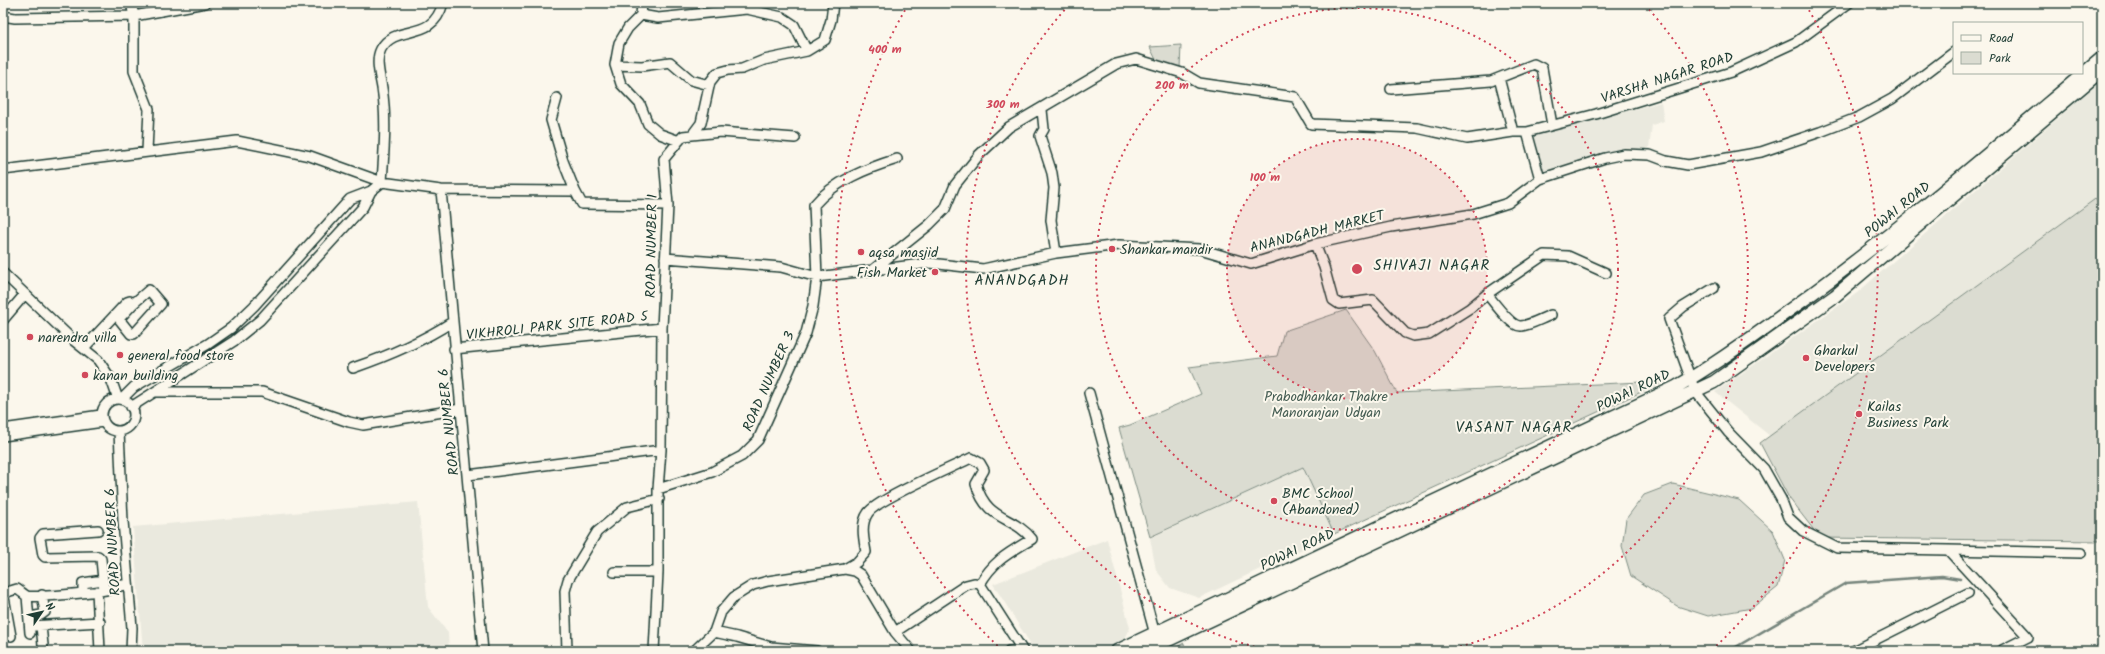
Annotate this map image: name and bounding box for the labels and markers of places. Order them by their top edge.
place label: Shankar mandir [1120,239,1214,261]
place label: aqsa masjid [869,242,939,264]
marker: Shankar mandir [1107,244,1117,254]
marker: aqsa masjid [856,247,866,257]
place label: Fish Market [857,262,928,284]
centre of rings [1350,262,1364,276]
marker: Fish Market [930,267,940,277]
place label: narendra villa [38,327,117,349]
marker: narendra villa [25,332,35,342]
place label: Gharkul Developers [1814,340,1875,378]
place label: general food store [127,345,235,367]
marker: general food store [115,350,125,360]
marker: Gharkul Developers [1801,353,1811,363]
place label: kanan building [93,365,179,387]
marker: kanan building [80,370,90,380]
place label: Kailas Business Park [1867,396,1949,434]
marker: Kailas Business Park [1854,409,1864,419]
place label: BMC School (Abandoned) [1282,483,1360,521]
marker: BMC School (Abandoned) [1269,496,1279,506]

